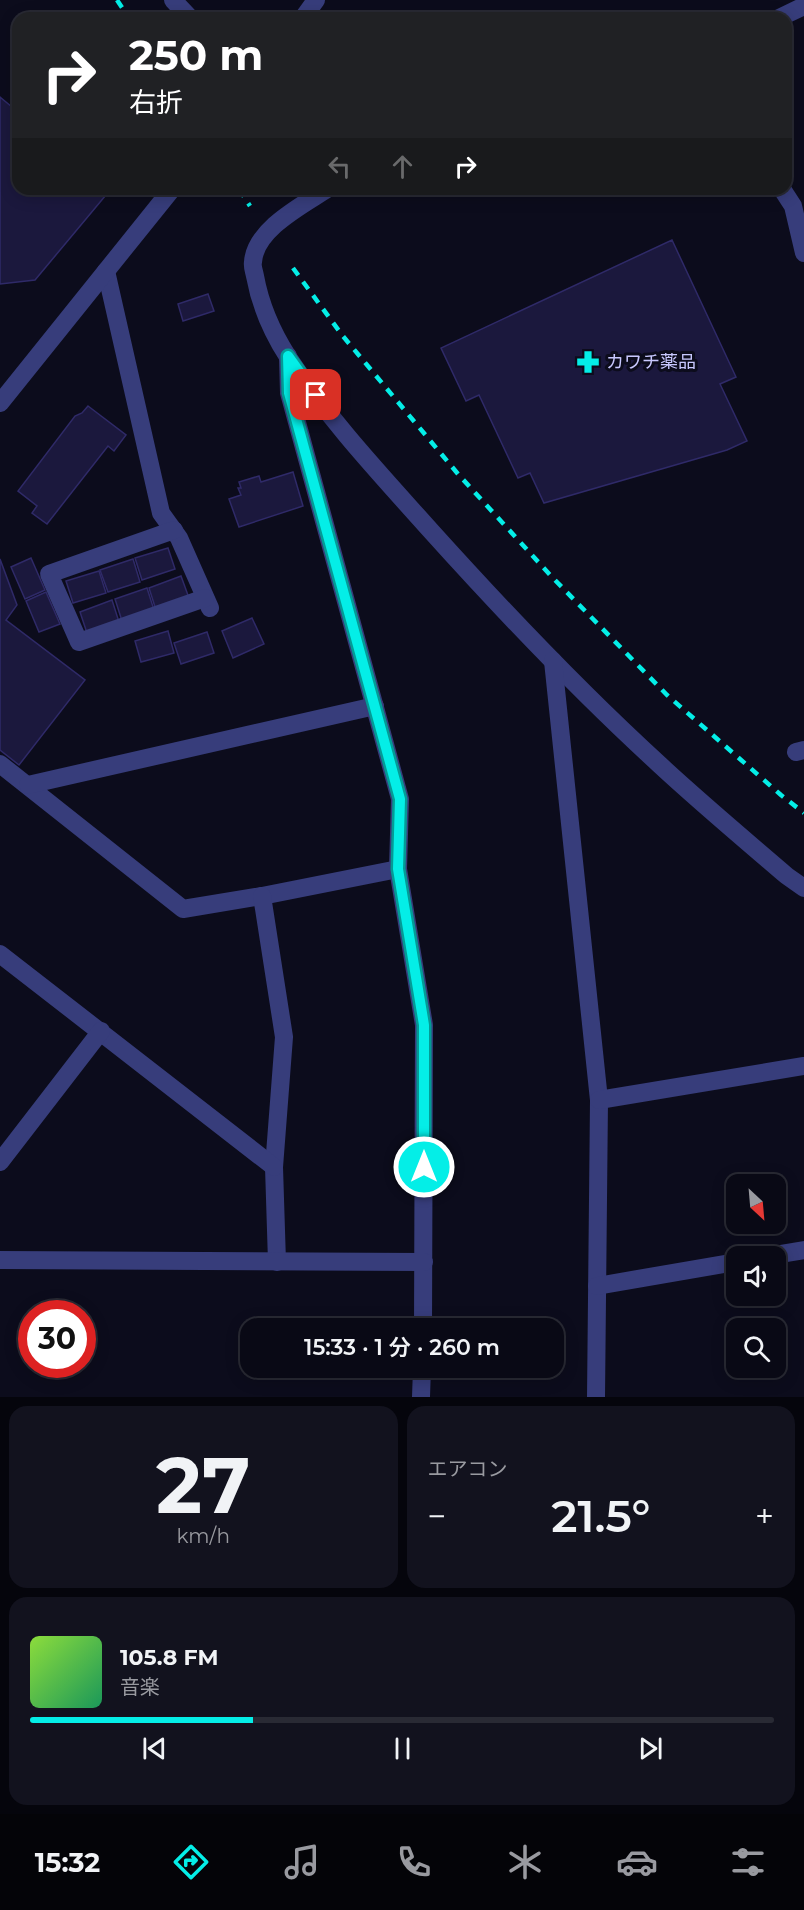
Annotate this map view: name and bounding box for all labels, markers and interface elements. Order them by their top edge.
text: 250 m [129,29,263,81]
icon: right [30,36,108,114]
text: 右折 [129,86,183,119]
icon: left [323,150,356,183]
icon: ahead [386,150,419,183]
icon: right [449,150,482,183]
pharmacy icon: カワチ薬品 [575,349,601,375]
place label: カワチ薬品 [606,351,696,373]
pin [290,369,341,420]
icon: arrive [299,378,332,411]
position arrow [392,1135,456,1199]
north arrow [726,1174,786,1234]
map controls [726,1174,786,1378]
button: sound [726,1246,786,1306]
speed limit sign: 30 [18,1300,96,1378]
button: search [726,1318,786,1378]
text: 15:33 · 1 分 · 260 m [304,1334,500,1361]
text: 27 [156,1437,250,1533]
text: エアコン [428,1457,508,1481]
text: 21.5° [551,1488,650,1543]
text: − [428,1496,446,1536]
text: + [755,1496,774,1536]
text: km/h [177,1524,230,1548]
text: 105.8 FM [120,1644,218,1671]
text: 音楽 [120,1675,160,1699]
icon: previous [138,1732,171,1765]
icon: pause [386,1732,419,1765]
icon: next [634,1732,667,1765]
icon: directions [170,1841,212,1883]
icon: music [281,1841,323,1883]
icon: phone [393,1841,435,1883]
icon: climate [504,1841,546,1883]
icon: car [616,1841,658,1883]
icon: filters [727,1841,769,1883]
text: 15:32 [35,1846,100,1879]

